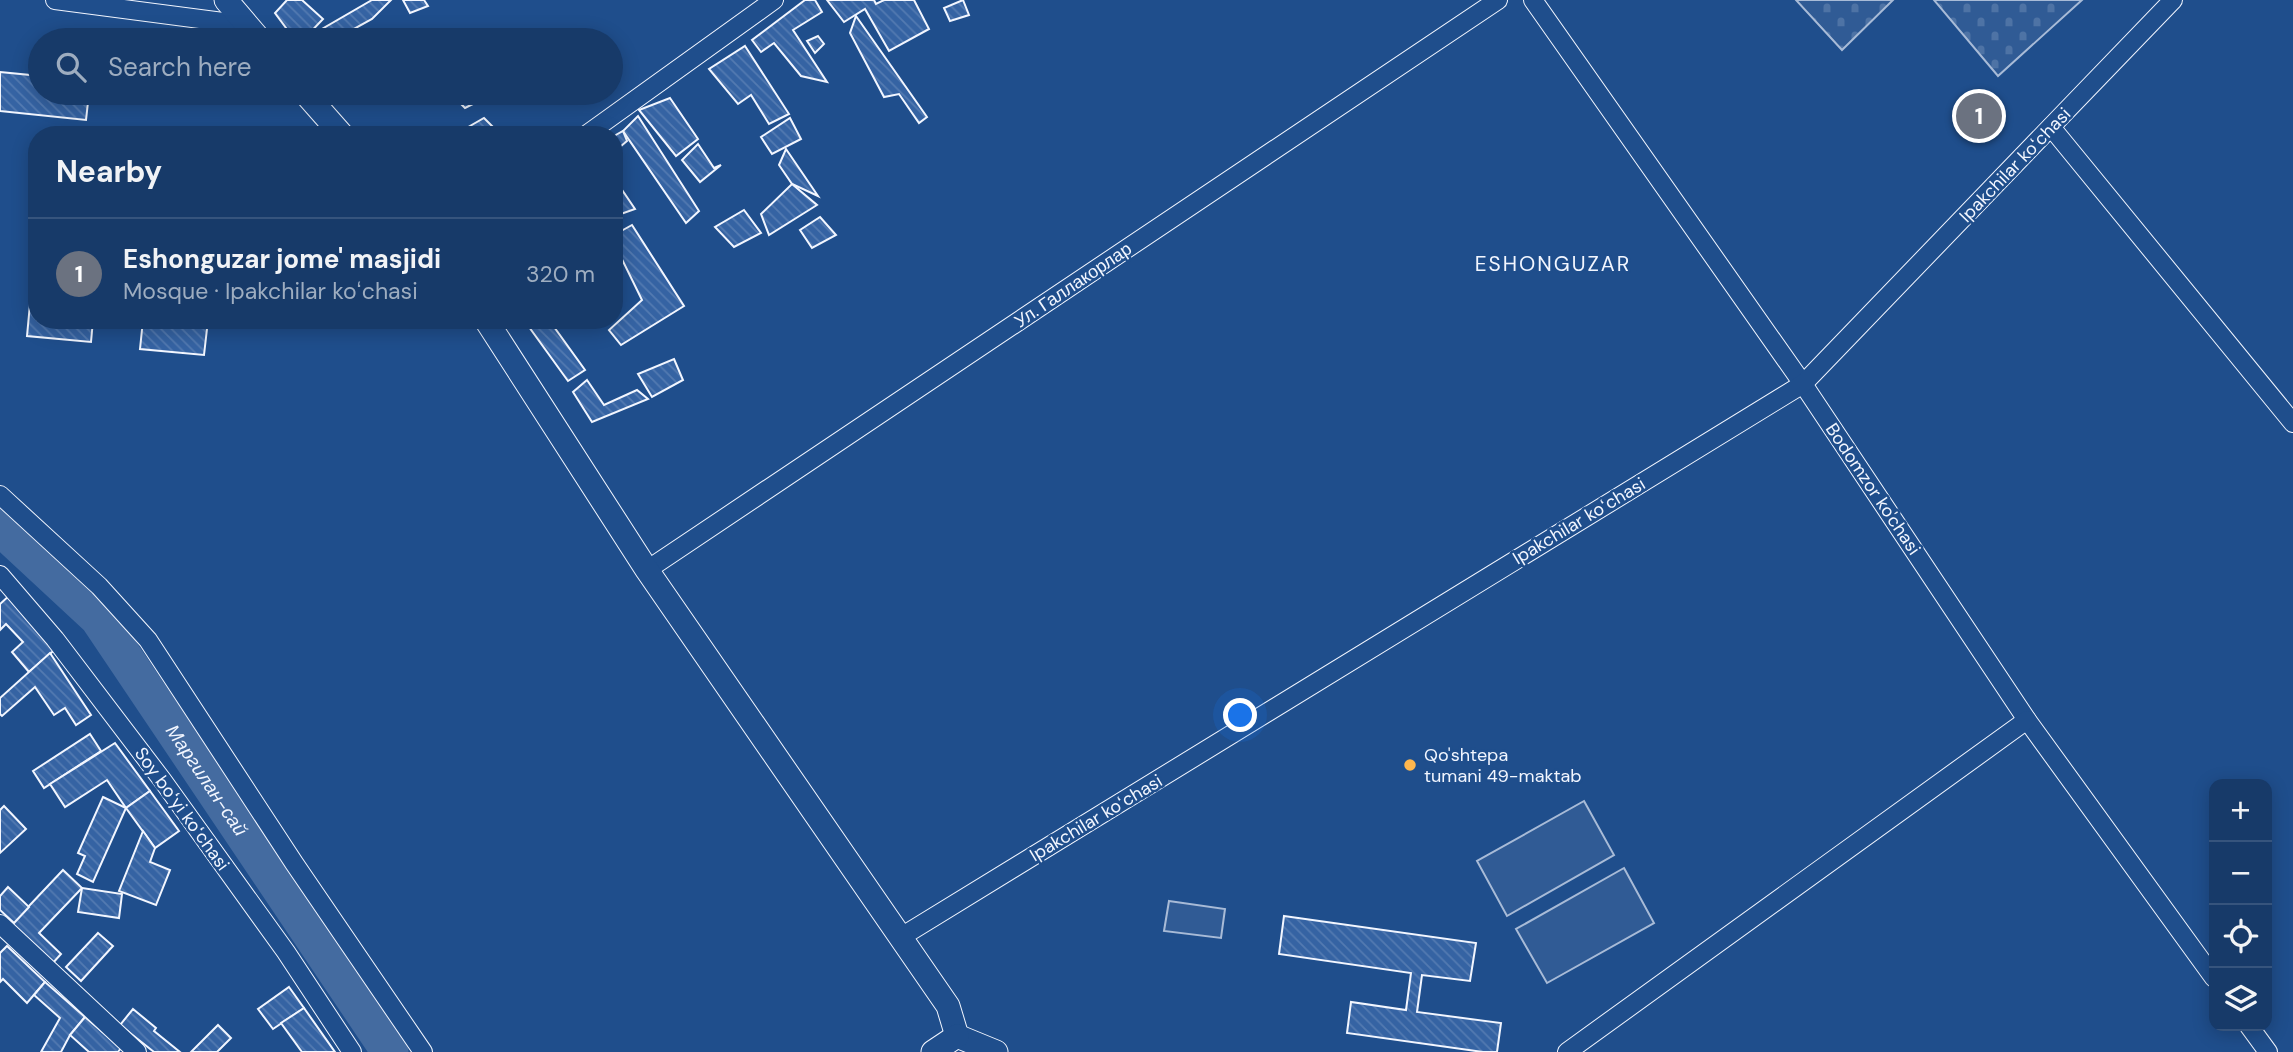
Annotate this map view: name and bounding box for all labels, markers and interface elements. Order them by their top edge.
search box [28,28,623,105]
icon: search [52,48,90,86]
text: Search here [108,50,251,84]
pin: 1 [1956,90,2002,142]
street label: Ipakchilar koʻchasi [1954,102,2076,228]
text: Nearby [56,152,162,191]
street label: Ул. Галлакорлар [1010,237,1136,333]
text: Eshonguzar jome' masjidi [123,242,441,276]
district label: ESHONGUZAR [1475,250,1631,278]
text: 1 [75,259,83,289]
text: 320 m [526,259,595,289]
text: Mosque · Ipakchilar koʻchasi [123,276,418,306]
street label: Bodomzor ko'chasi [1820,418,1926,560]
street label: Ipakchilar koʻchasi [1508,472,1650,570]
your location [1223,698,1257,732]
water label: Маргилан-сай [161,719,254,841]
street label: Soy boʻyi koʻchasi [129,742,235,876]
place label: Qo'shtepa tumani 49-maktab [1424,743,1582,788]
marker: Qo'shtepa tumani 49-maktab [1402,757,1418,773]
street label: Ipakchilar koʻchasi [1025,769,1167,867]
map controls [2209,779,2272,1031]
button: + [2209,779,2272,842]
button: − [2209,842,2272,905]
button: locate [2209,905,2272,968]
button: layers [2209,968,2272,1031]

